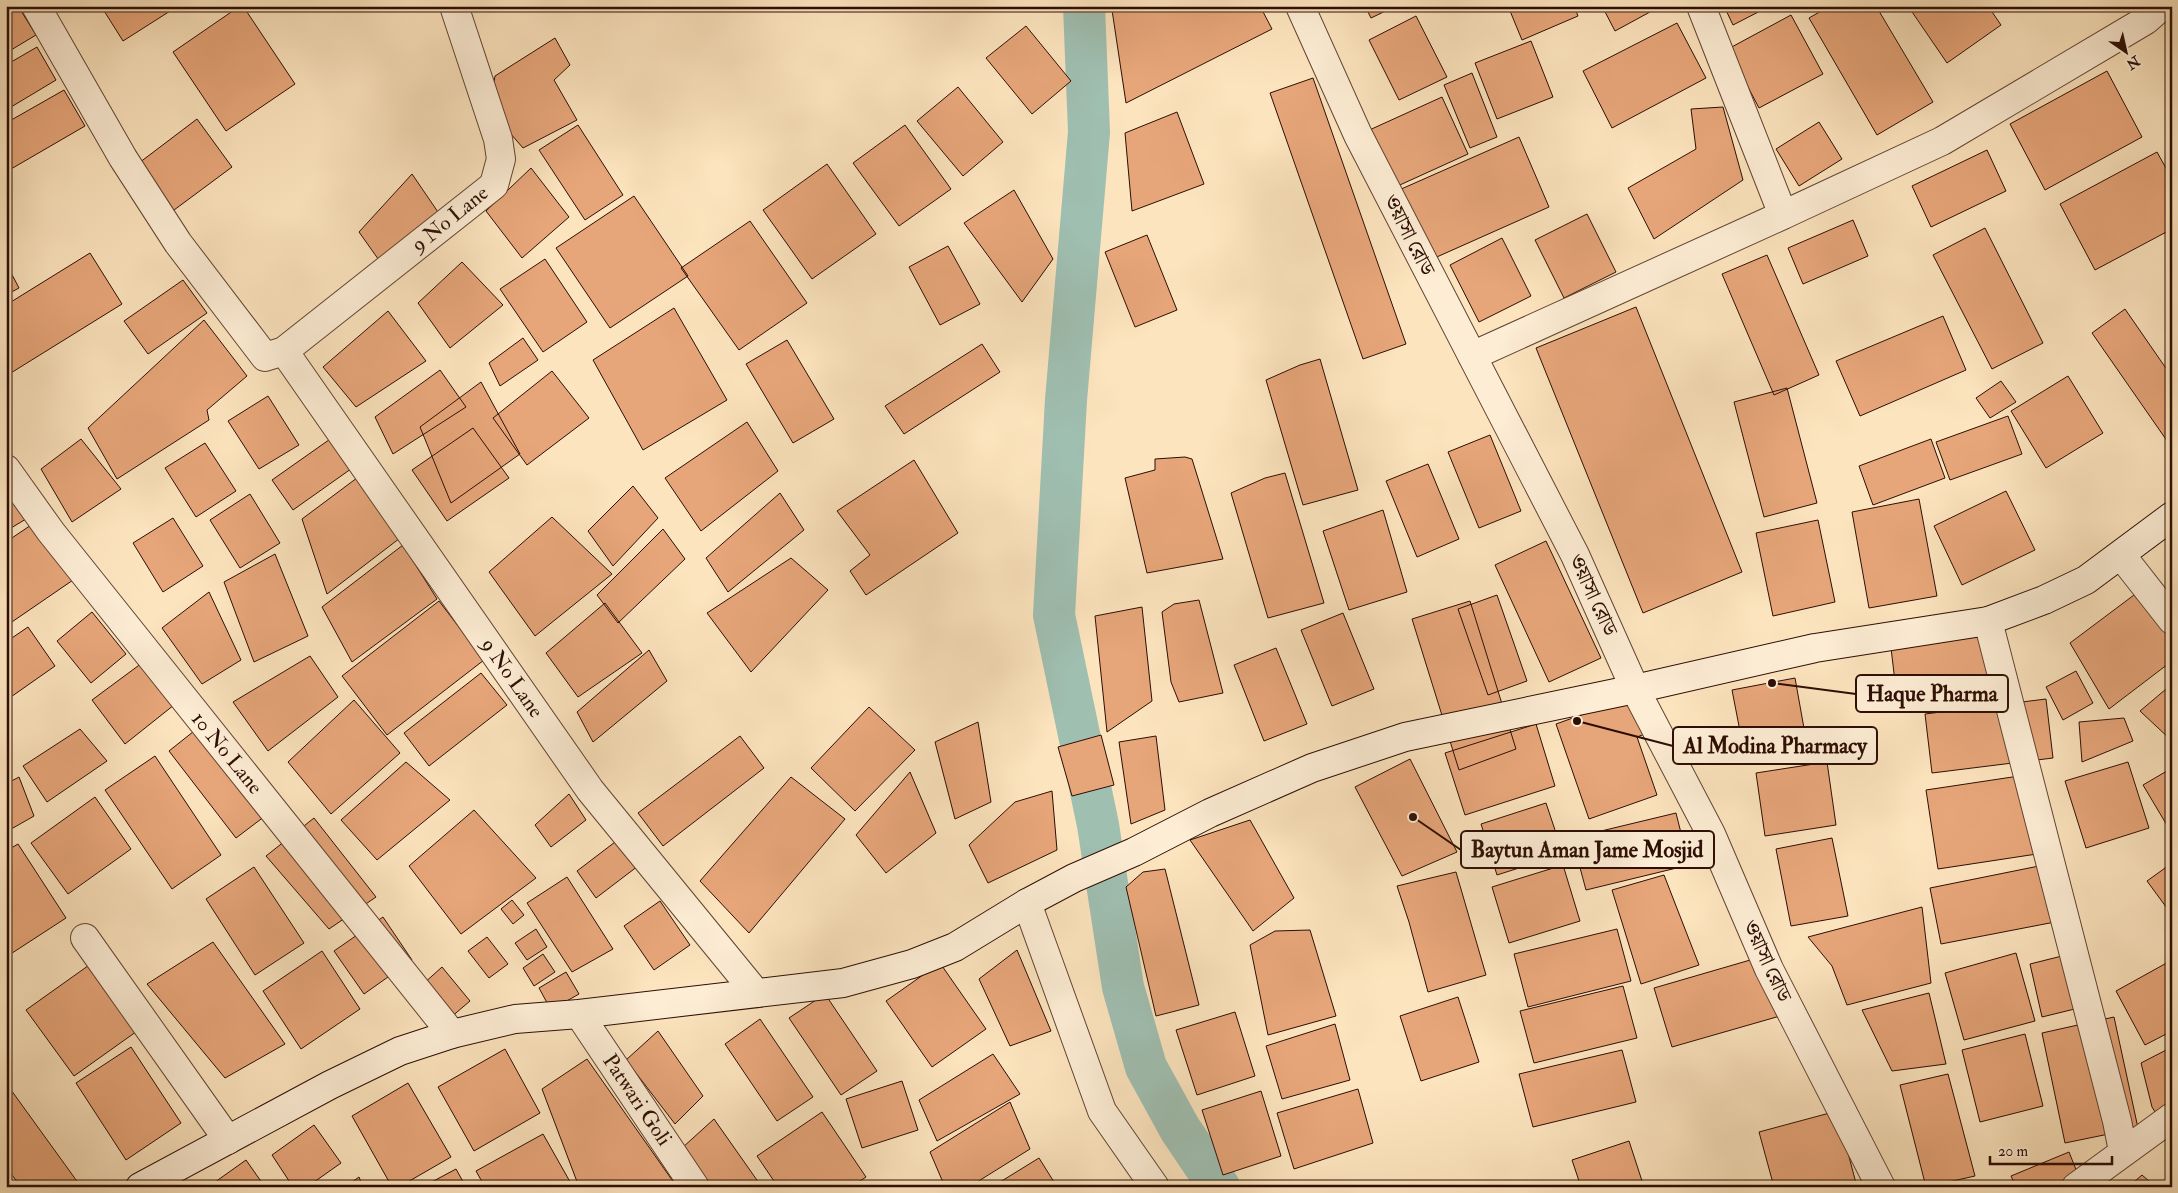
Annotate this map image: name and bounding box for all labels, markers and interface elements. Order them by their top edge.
north arrow [2100,28,2150,78]
text: N [2123,51,2144,73]
street label: 9 No Lane [404,180,494,260]
street label: ওয়াসা রোড [1377,190,1441,281]
street label: ওয়াসা রোড [1562,550,1624,641]
street label: 9 No Lane [474,631,549,723]
callout: Haque Pharma [1856,675,2008,712]
text: Haque Pharma [1866,680,1999,709]
street label: 10 No Lane [185,706,269,800]
callout: Al Modina Pharmacy [1673,727,1877,764]
text: Al Modina Pharmacy [1682,732,1868,761]
callout: Baytun Aman Jame Mosjid [1461,831,1714,868]
text: Baytun Aman Jame Mosjid [1471,836,1703,865]
street label: ওয়াসা রোড [1736,916,1798,1007]
street label: Patwari Goli [596,1049,678,1151]
scale bar [1990,1133,2113,1165]
text: 20 m [1998,1142,2028,1161]

